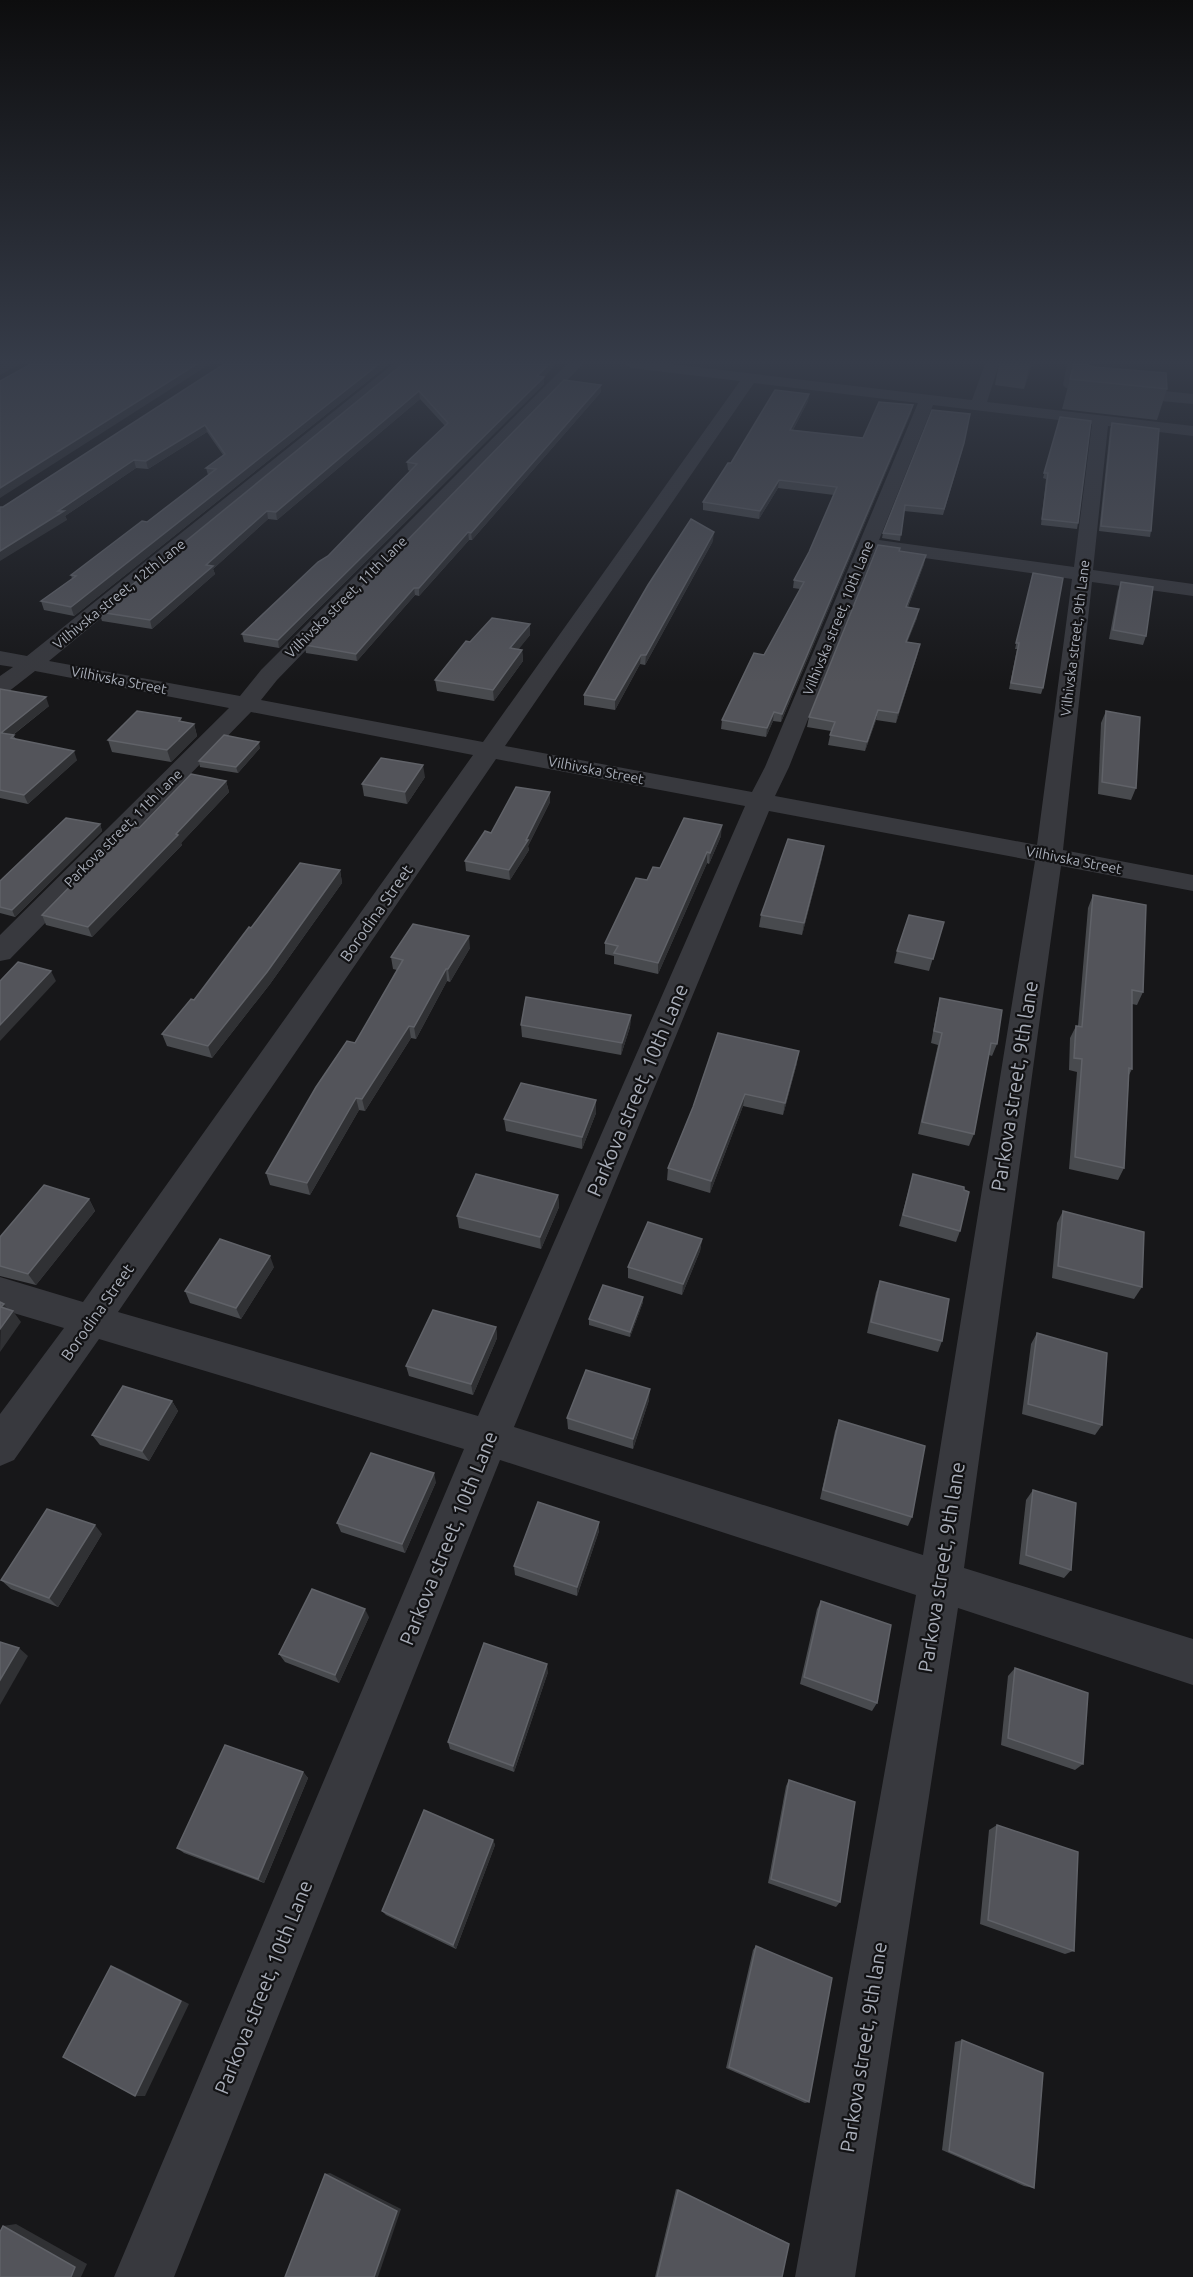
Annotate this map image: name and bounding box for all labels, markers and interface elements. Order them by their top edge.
street label: Vilhivska street, 11th Lane [282,533,410,661]
street label: Vilhivska street, 12th Lane [50,536,188,652]
street label: Vilhivska street, 10th Lane [800,538,876,698]
street label: Vilhivska street, 9th Lane [1057,559,1093,717]
street label: Vilhivska Street [70,663,169,697]
street label: Vilhivska Street [547,753,646,787]
street label: Parkova street, 11th Lane [61,766,185,890]
street label: Vilhivska Street [1025,843,1124,877]
street label: Borodina Street [336,861,416,965]
street label: Parkova street, 9th lane [986,979,1042,1193]
street label: Parkova street, 10th Lane [582,980,692,1200]
street label: Borodina Street [57,1260,137,1364]
street label: Parkova street, 10th Lane [394,1428,502,1648]
street label: Parkova street, 9th lane [913,1460,969,1674]
street label: Parkova street, 10th Lane [209,1877,317,2097]
street label: Parkova street, 9th lane [835,1940,891,2154]

